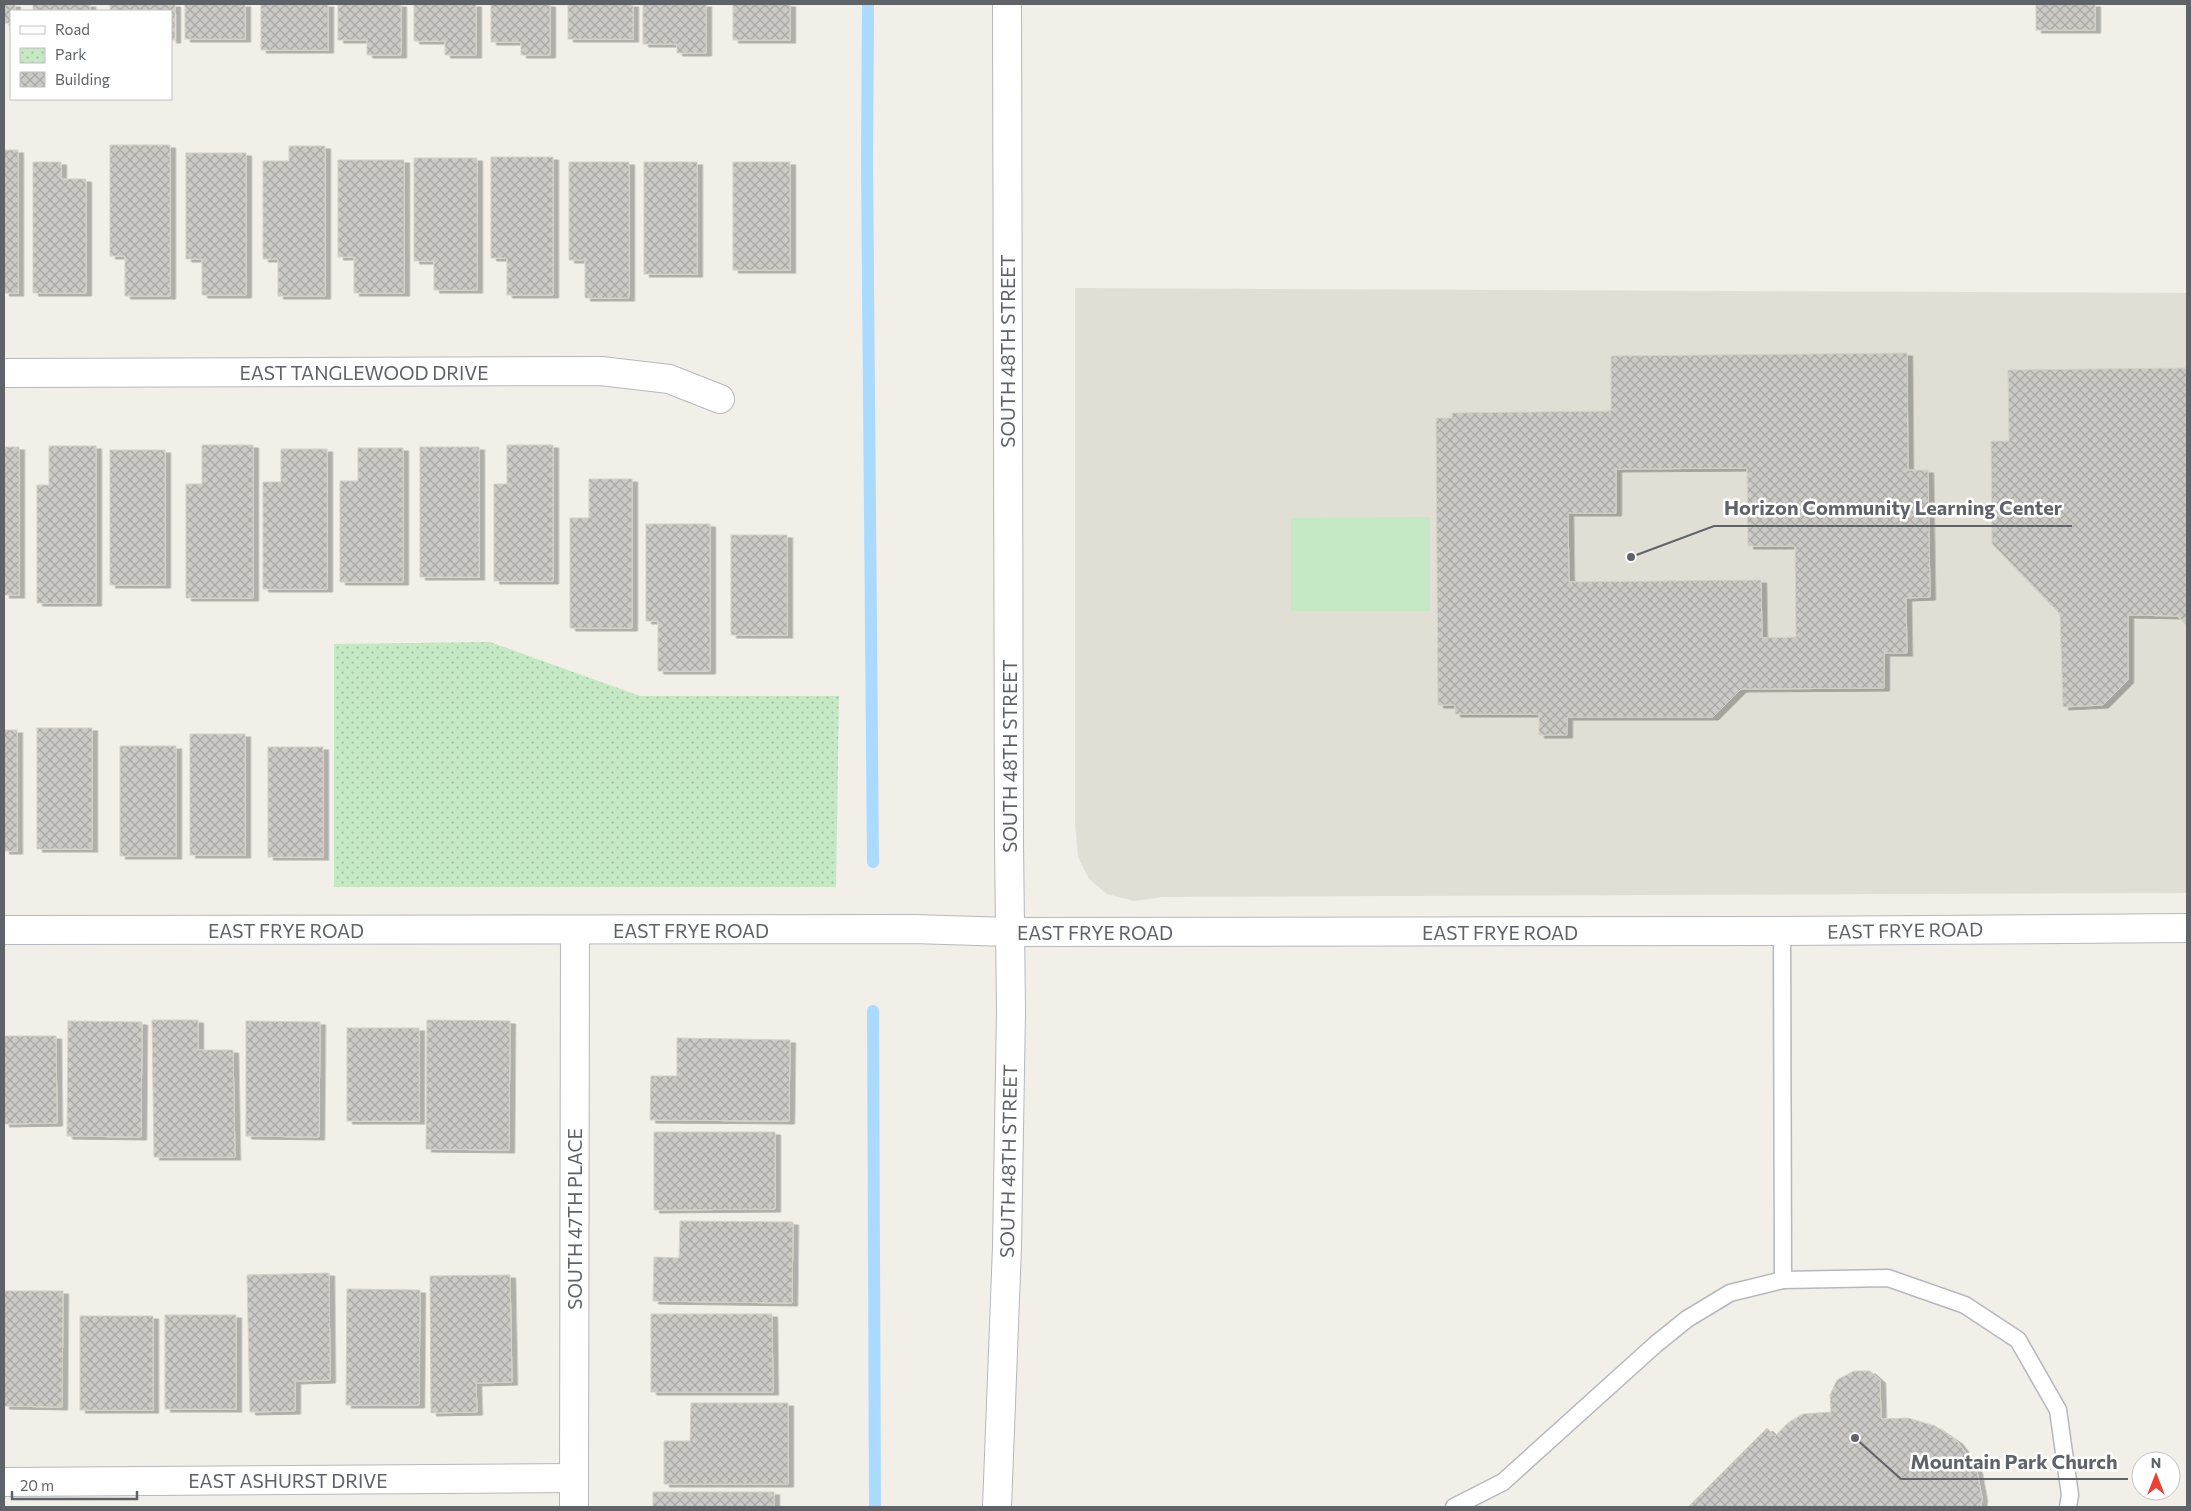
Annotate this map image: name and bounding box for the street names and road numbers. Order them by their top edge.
street label: SOUTH 48TH STREET [996,254,1019,448]
street label: EAST TANGLEWOOD DRIVE [239,361,489,384]
street label: SOUTH 48TH STREET [998,659,1021,853]
street label: EAST FRYE ROAD [1827,917,1983,943]
street label: EAST FRYE ROAD [208,919,364,942]
street label: EAST FRYE ROAD [613,919,769,942]
street label: EAST FRYE ROAD [1017,921,1173,944]
street label: EAST FRYE ROAD [1422,921,1578,944]
street label: SOUTH 48TH STREET [995,1064,1021,1258]
street label: SOUTH 47TH PLACE [563,1128,586,1310]
street label: EAST ASHURST DRIVE [188,1469,388,1492]

